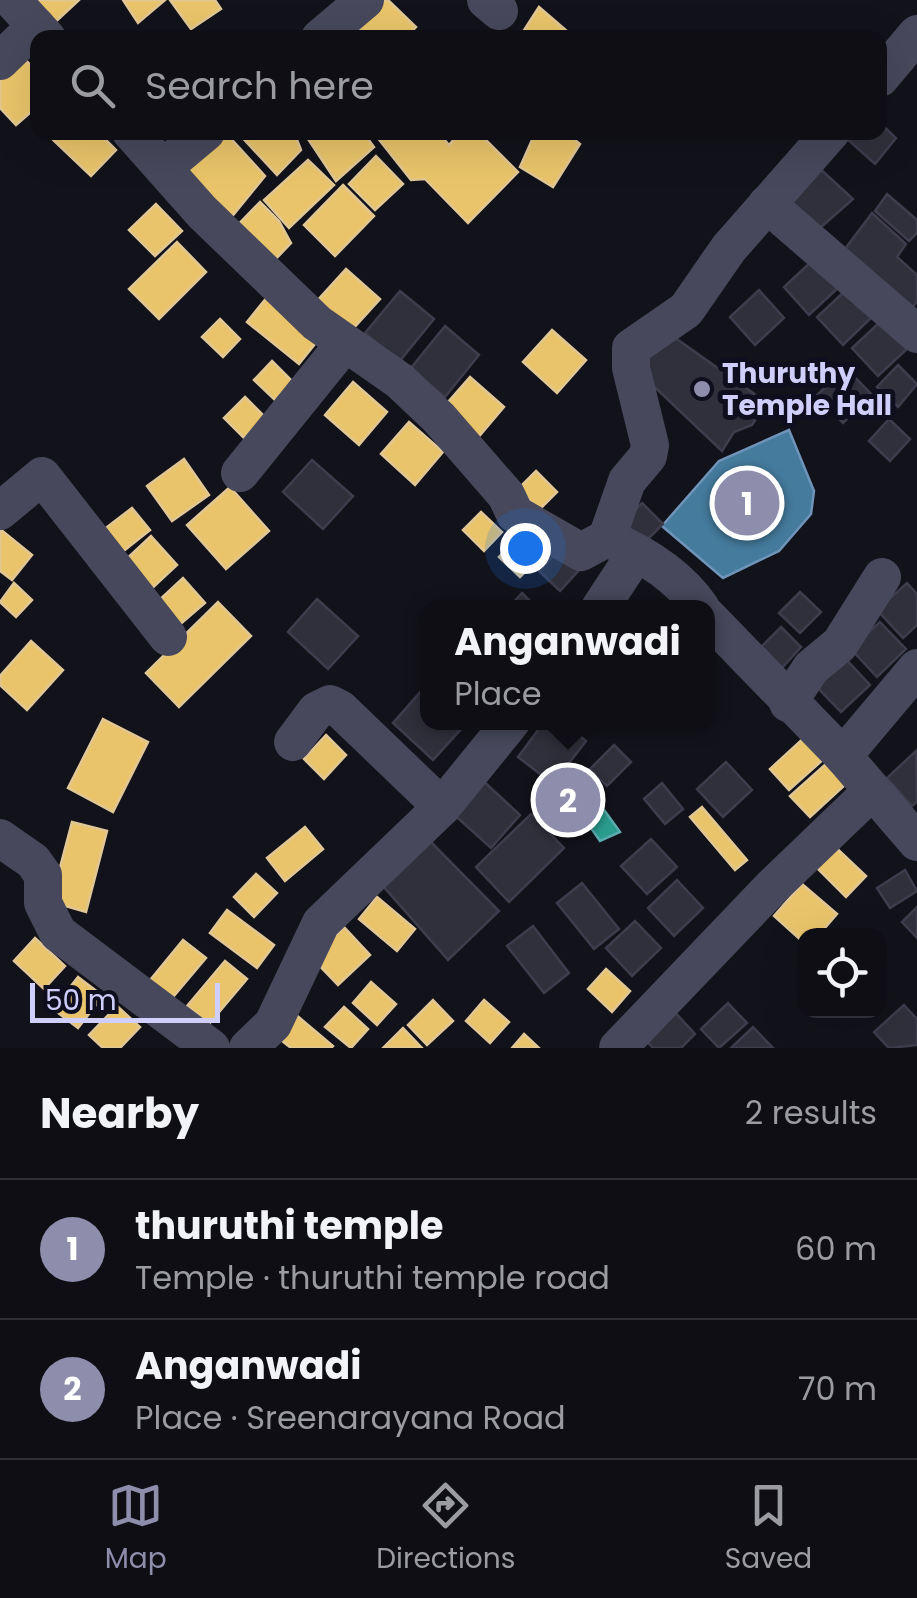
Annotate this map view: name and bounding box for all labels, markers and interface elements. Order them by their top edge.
search box [30,30,887,140]
icon: search [65,58,120,113]
text: Search here [145,59,374,112]
place label: Thuruthy Temple Hall [722,354,892,425]
marker: Thuruthy Temple Hall [691,378,713,400]
pin: 1 [714,466,780,540]
your location [500,523,551,574]
popup [420,600,715,730]
text: Anganwadi [454,615,681,668]
text: Place [454,671,542,716]
pin: 2 [536,762,600,838]
map controls [797,928,887,1018]
button: locate [797,928,887,1018]
scale bar [30,978,220,1023]
text: 50 m [45,981,116,1020]
text: Nearby [40,1084,199,1143]
text: 2 results [745,1090,877,1135]
text: thuruthi temple [135,1199,443,1252]
text: 1 [66,1226,79,1271]
text: 60 m [795,1226,877,1271]
text: Temple · thuruthi temple road [135,1255,610,1300]
text: Anganwadi [135,1339,362,1392]
text: 2 [63,1366,82,1411]
text: 70 m [798,1366,877,1411]
text: Place · Sreenarayana Road [135,1395,566,1440]
tab: Map [105,1478,167,1580]
tab: Directions [376,1478,515,1580]
tab: Saved [725,1478,812,1580]

